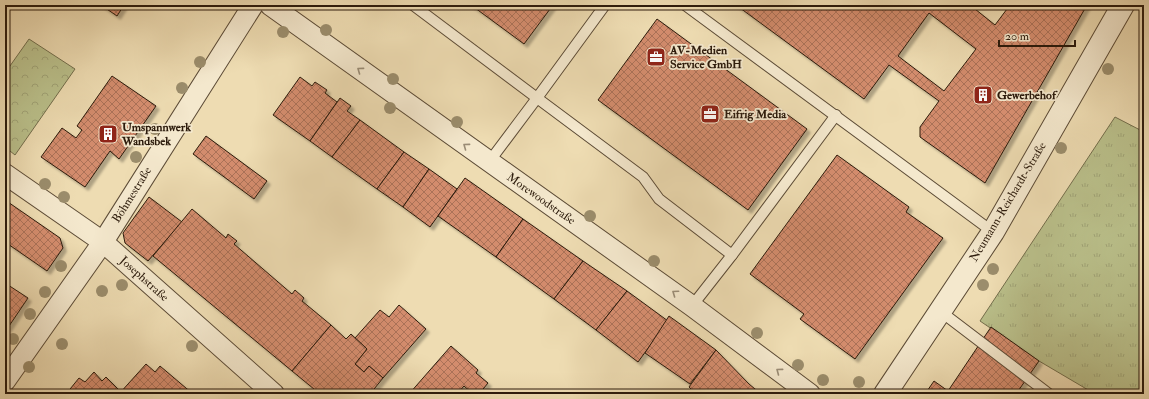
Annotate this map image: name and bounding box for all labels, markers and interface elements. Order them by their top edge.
scale bar [999,22,1075,48]
text: 20 m [1005,29,1030,44]
place label: AV-Medien Service GmbH [669,43,742,72]
office icon: AV-Medien Service GmbH [645,46,667,68]
one-way arrow [357,67,364,74]
building icon: Gewerbehof [972,84,994,106]
place label: Gewerbehof [997,88,1058,103]
office icon: Eifrig Media [699,103,721,125]
place label: Eifrig Media [724,107,787,122]
place label: Umspannwerk Wandsbek [121,120,191,149]
building icon: Umspannwerk Wandsbek [97,123,119,145]
street label: Neumann-Reichardt-Straße [966,139,1050,265]
one-way arrow [463,143,470,150]
street label: Böhmestraße [109,164,155,226]
street label: Morewoodstraße [504,170,578,228]
street label: Josephstraße [116,252,172,305]
one-way arrow [672,291,679,298]
one-way arrow [776,368,783,375]

